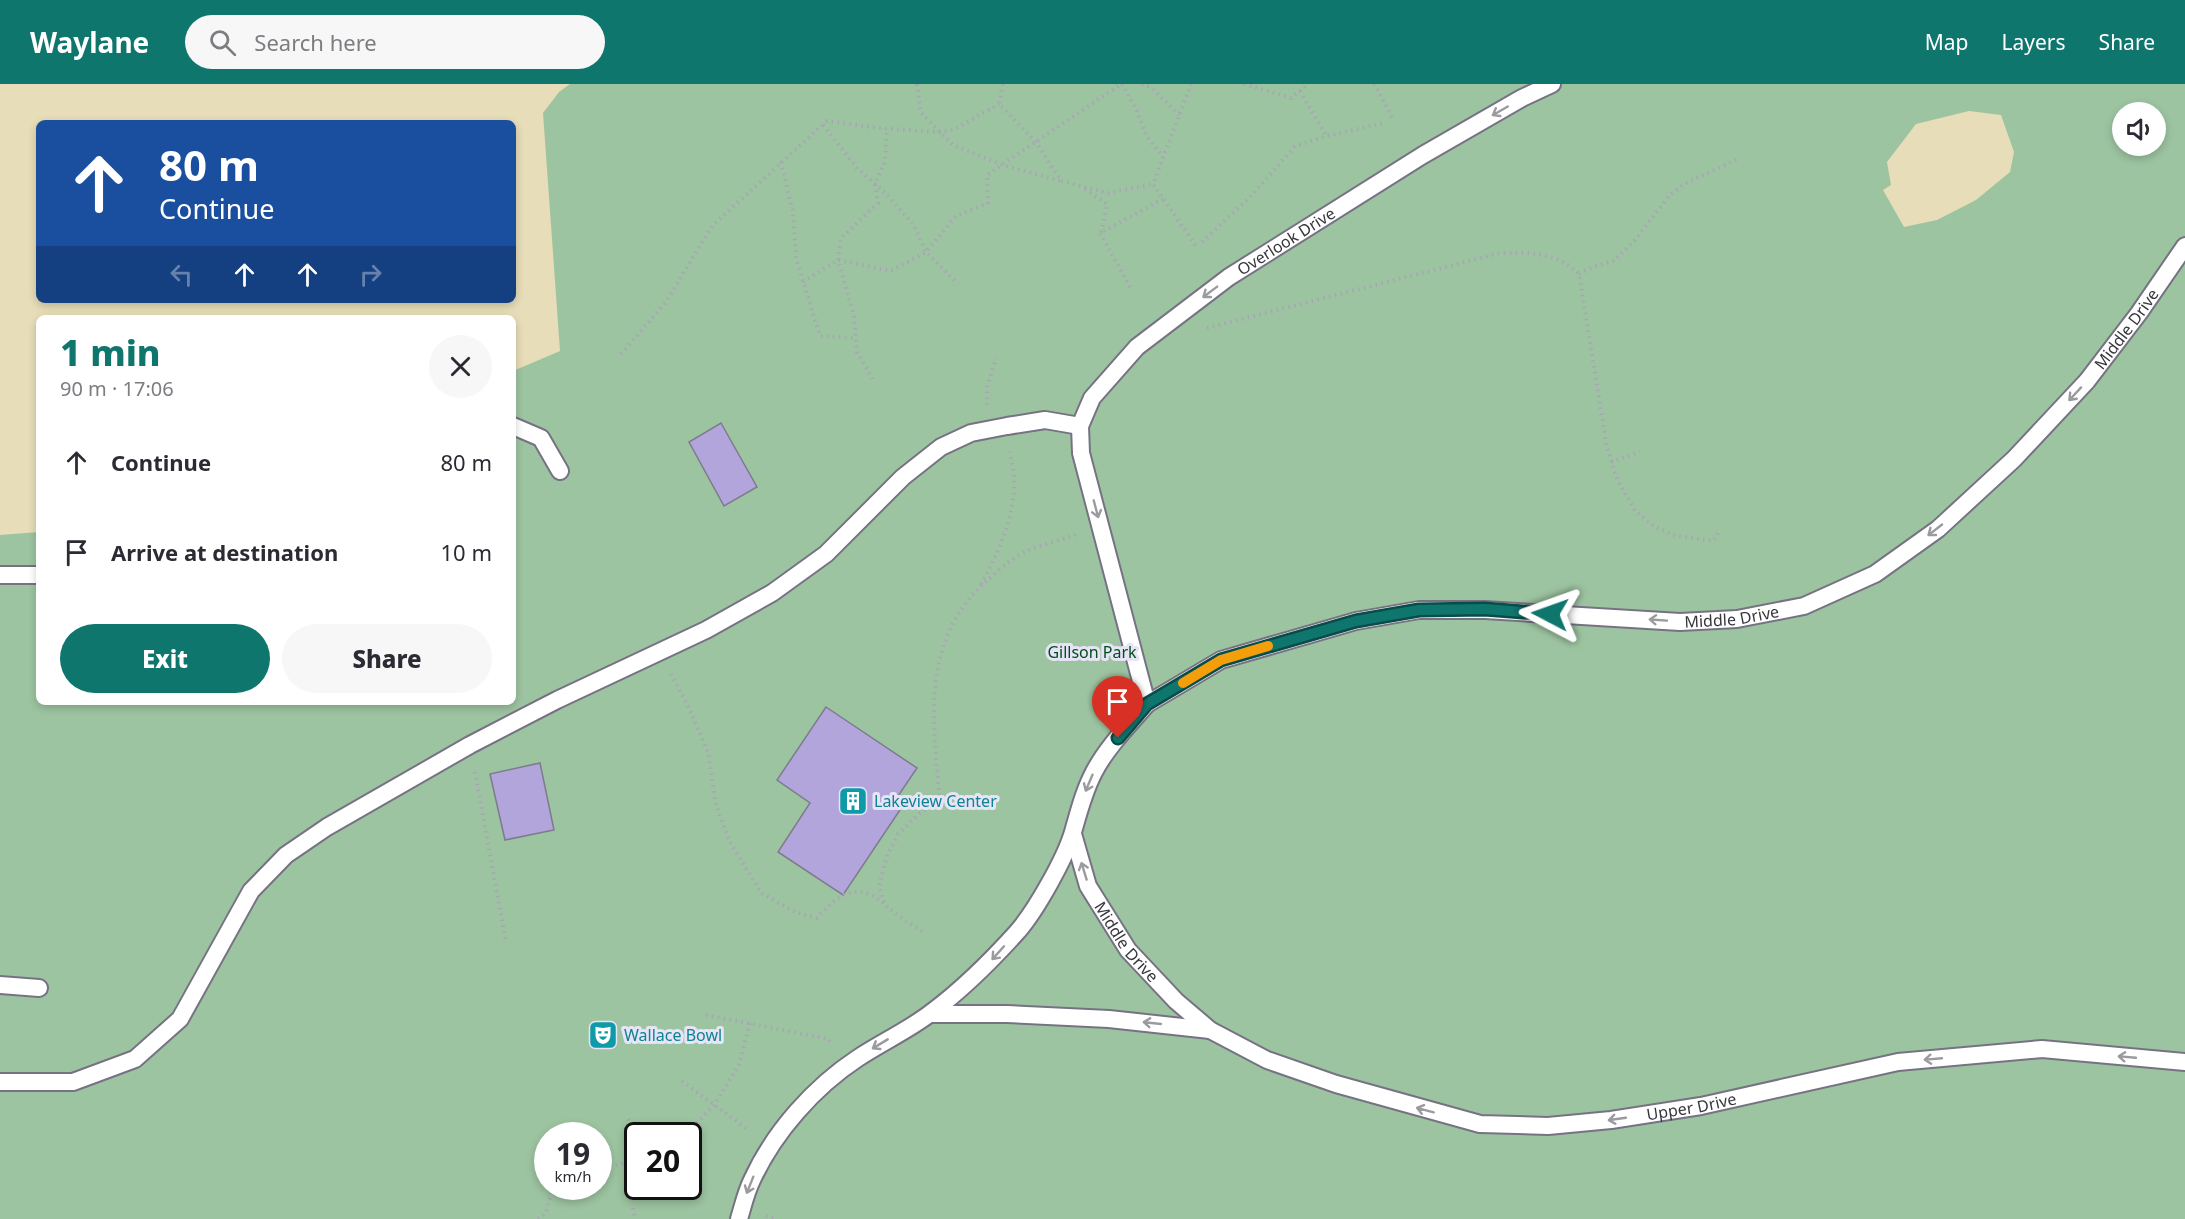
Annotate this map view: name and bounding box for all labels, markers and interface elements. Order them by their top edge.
search box [185,15,605,69]
text: Waylane [30,23,149,61]
icon: search [206,26,239,59]
text: Search here [254,27,377,57]
text: Map [1925,28,1969,56]
text: Layers [2002,28,2066,56]
text: Share [2099,28,2155,56]
map controls [2112,102,2166,156]
button: sound [2112,102,2166,156]
one-way arrow [1492,105,1509,117]
text: 80 m [159,136,259,193]
icon: ahead [60,144,138,222]
text: Continue [159,190,274,227]
street label: Overlook Drive [1233,202,1339,280]
icon: left [165,258,198,291]
icon: ahead [228,258,261,291]
icon: ahead [291,258,324,291]
icon: right [354,258,387,291]
street label: Middle Drive [2089,284,2164,374]
one-way arrow [1202,285,1218,298]
text: 1 min [60,328,161,377]
button: close [429,335,492,398]
text: 90 m · 17:06 [60,375,174,402]
one-way arrow [2068,386,2082,401]
icon: ahead [60,446,93,479]
text: Continue [111,447,211,477]
text: 80 m [441,447,492,477]
one-way arrow [1091,500,1102,519]
one-way arrow [1927,523,1943,536]
icon: arrive [60,536,93,569]
text: Arrive at destination [111,537,338,567]
text: 10 m [441,537,492,567]
position arrow [1518,582,1582,646]
street label: Middle Drive [1684,600,1781,633]
one-way arrow [1648,615,1668,626]
button: Exit [60,624,270,693]
button: Share [282,624,492,693]
park label: Gillson Park [1047,641,1137,663]
pin [1092,676,1143,738]
icon: arrive [1101,685,1134,718]
one-way arrow [1083,773,1094,792]
building icon: Lakeview Center [837,785,869,817]
place label: Lakeview Center [874,790,997,812]
one-way arrow [1078,862,1089,881]
street label: Middle Drive [1089,897,1163,987]
one-way arrow [991,945,1005,960]
one-way arrow [1143,1018,1162,1029]
theatre icon: Wallace Bowl [587,1019,619,1051]
place label: Wallace Bowl [624,1024,722,1046]
one-way arrow [872,1039,889,1051]
one-way arrow [2117,1051,2137,1062]
one-way arrow [1923,1054,1943,1065]
street label: Upper Drive [1645,1087,1738,1125]
one-way arrow [1416,1103,1435,1115]
one-way arrow [1608,1113,1628,1124]
speed limit sign: 20 [624,1122,702,1200]
text: 19 [556,1133,590,1174]
text: km/h [555,1166,591,1186]
one-way arrow [744,1175,755,1194]

